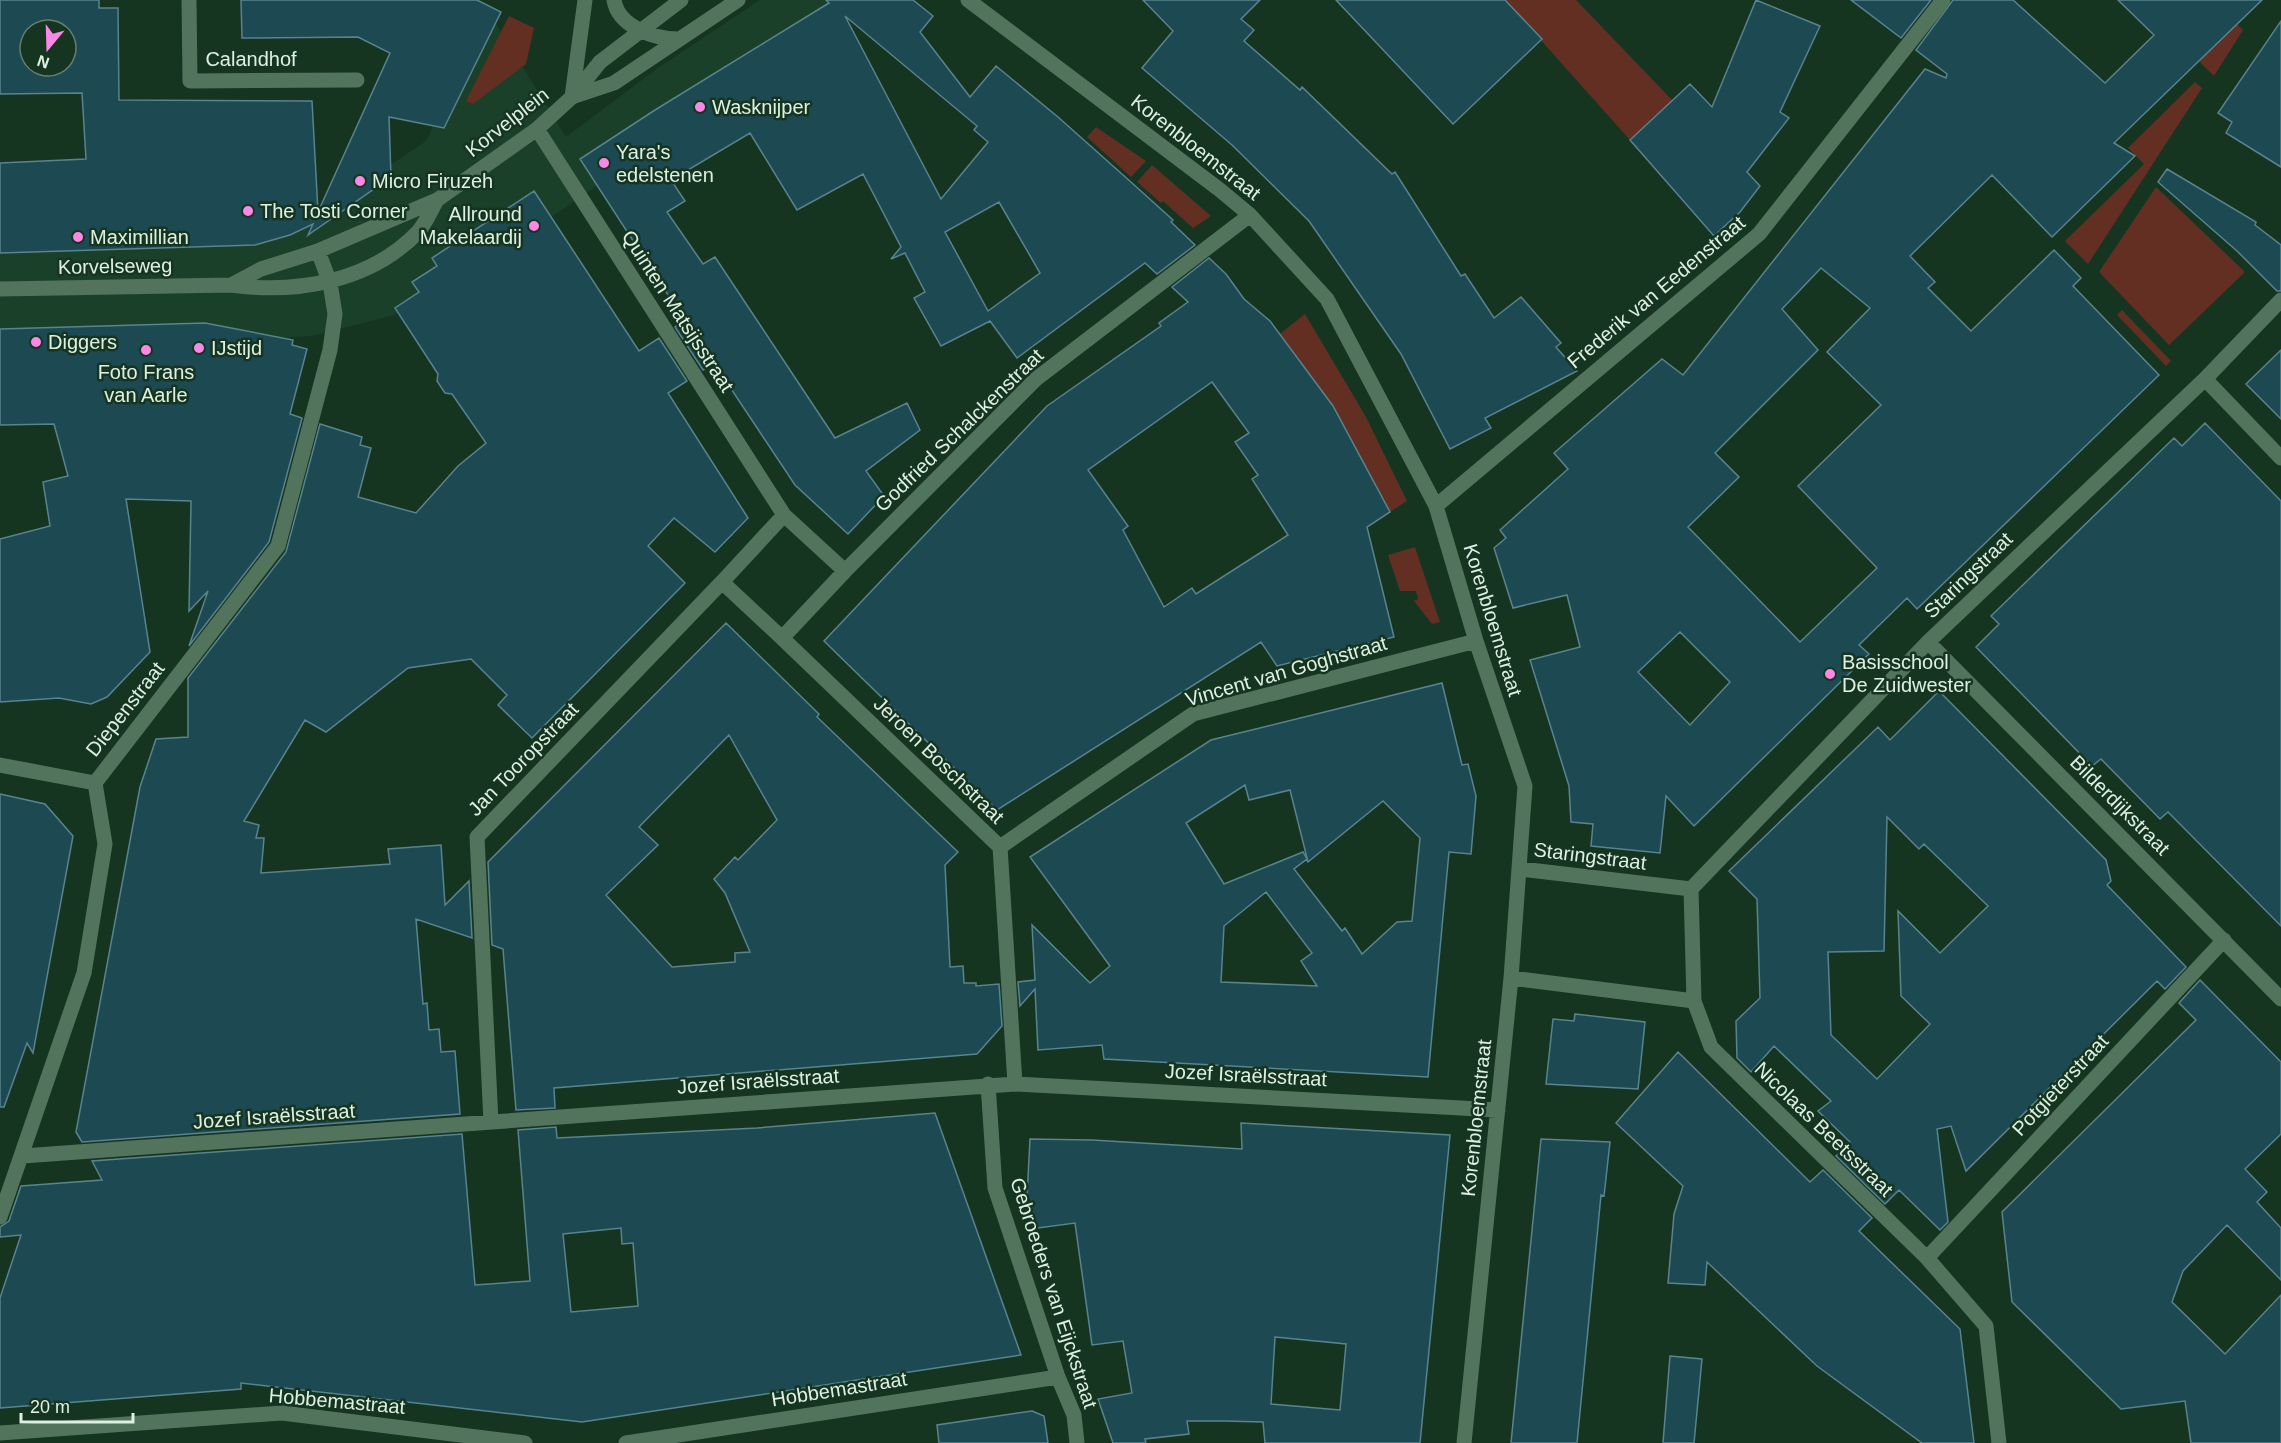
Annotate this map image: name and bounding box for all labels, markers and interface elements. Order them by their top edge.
north arrow [18,18,78,78]
street label: Calandhof [205,48,297,70]
text: N [35,52,52,72]
street label: Korvelplein [461,83,553,161]
street label: Korenbloemstraat [1127,90,1265,205]
place label: Wasknijper [712,96,811,118]
marker: Wasknijper [693,100,707,114]
place label: Yara's edelstenen [616,141,714,186]
marker: Yara's edelstenen [597,156,611,170]
place label: Micro Firuzeh [372,170,493,192]
marker: Micro Firuzeh [353,174,367,188]
place label: The Tosti Corner [260,200,408,222]
place label: Allround Makelaardij [420,203,522,248]
marker: The Tosti Corner [241,204,255,218]
street label: Frederik van Eedenstraat [1563,211,1749,373]
marker: Allround Makelaardij [527,219,541,233]
place label: Maximillian [90,226,189,248]
street label: Quinten Matsijsstraat [618,226,739,396]
marker: Maximillian [71,230,85,244]
street label: Korvelseweg [58,254,172,278]
place label: Diggers [48,331,117,353]
marker: Diggers [29,335,43,349]
place label: IJstijd [211,337,262,359]
marker: IJstijd [192,341,206,355]
marker: Foto Frans van Aarle [139,343,153,357]
street label: Godfried Schalckenstraat [871,344,1048,516]
place label: Foto Frans van Aarle [98,361,194,406]
street label: Staringstraat [1920,527,2017,622]
street label: Korenbloemstraat [1459,541,1527,699]
street label: Vincent van Goghstraat [1183,632,1390,710]
place label: Basisschool De Zuidwester [1842,651,1971,696]
street label: Diepenstraat [81,657,169,760]
marker: Basisschool De Zuidwester [1823,667,1837,681]
street label: Jeroen Boschstraat [869,692,1009,828]
street label: Jan Tooropstraat [463,698,583,820]
street label: Bilderdijkstraat [2066,751,2174,859]
street label: Staringstraat [1532,838,1648,874]
street label: Potgieterstraat [2008,1030,2113,1140]
street label: Korenbloemstraat [1457,1038,1495,1198]
street label: Nicolaas Beetsstraat [1750,1057,1898,1201]
street label: Jozef Israëlsstraat [1164,1060,1328,1090]
street label: Jozef Israëlsstraat [676,1064,840,1098]
street label: Jozef Israëlsstraat [192,1099,356,1133]
street label: Gebroeders van Eijckstraat [1006,1175,1102,1412]
street label: Hobbemastraat [770,1367,909,1411]
street label: Hobbemastraat [268,1384,407,1418]
scale bar [21,1386,134,1424]
text: 20 m [30,1397,70,1417]

